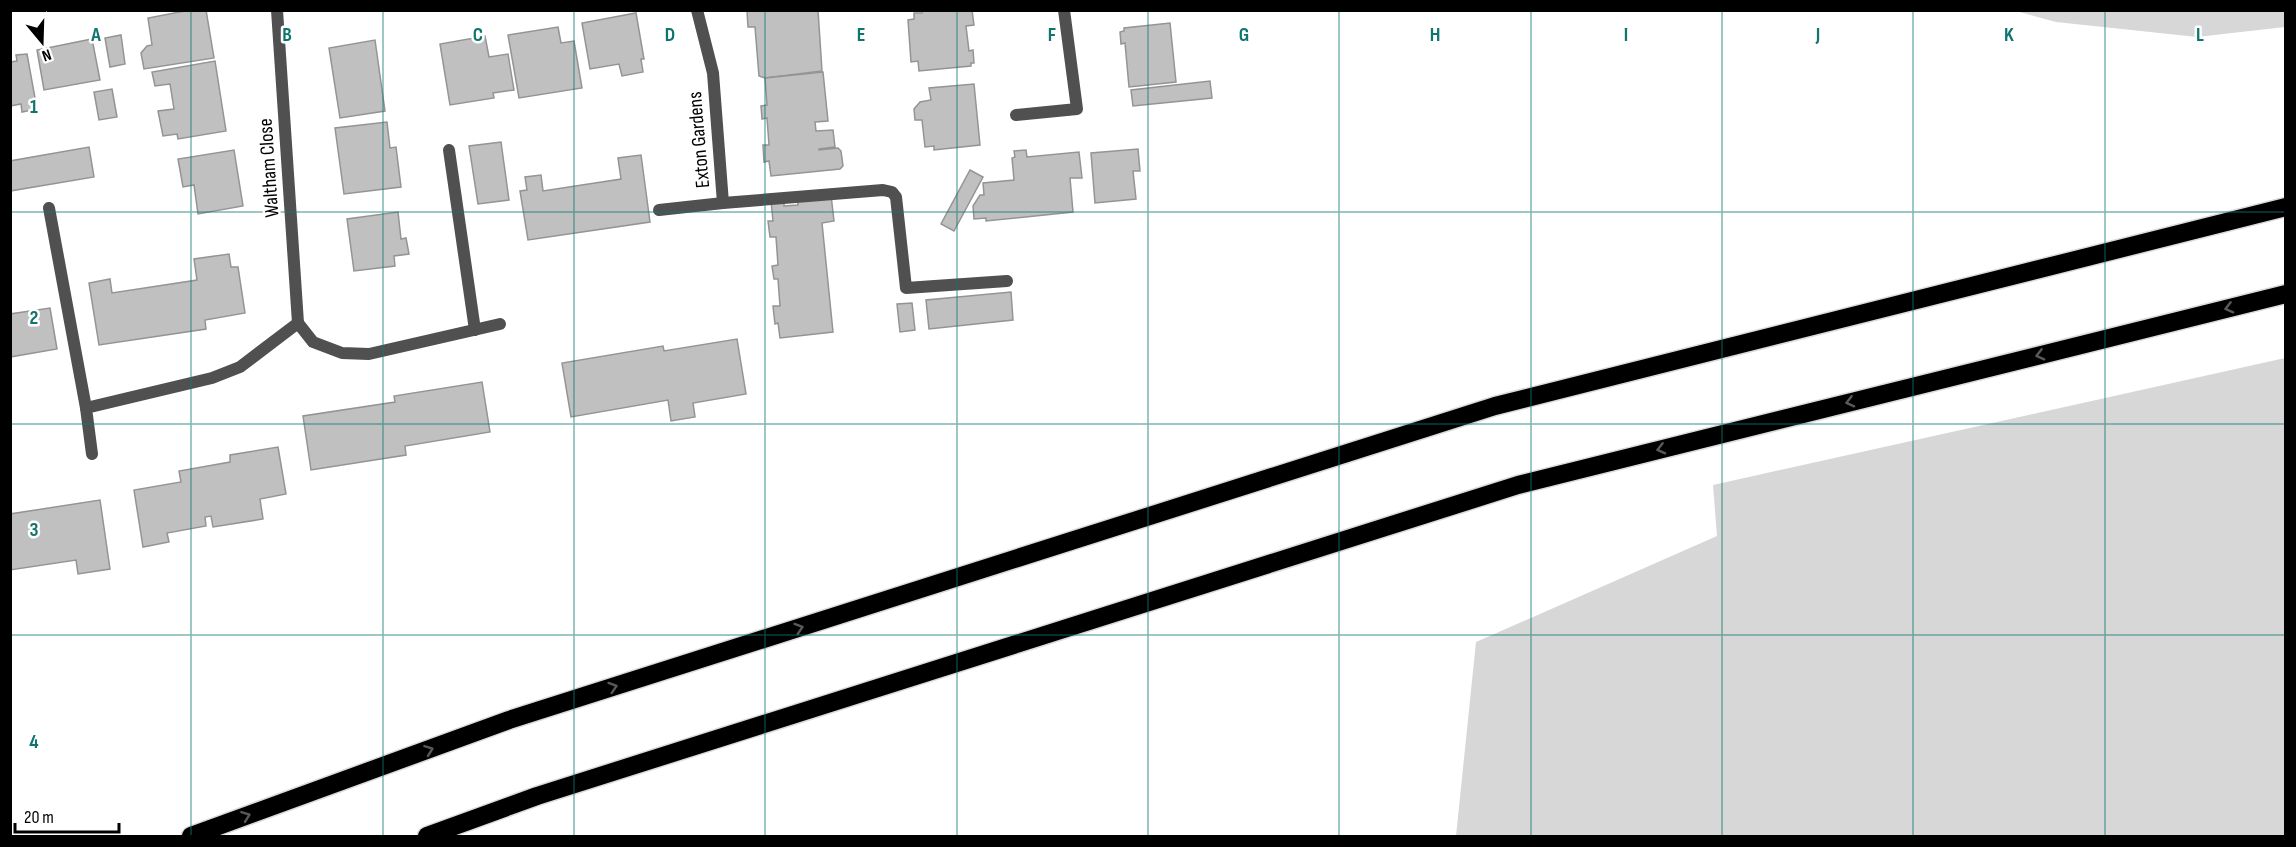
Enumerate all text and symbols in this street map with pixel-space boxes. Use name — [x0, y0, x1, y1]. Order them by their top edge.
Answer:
north arrow — [12, 12, 72, 72]
text: A — [90, 23, 101, 47]
text: B — [282, 23, 292, 47]
text: C — [473, 23, 483, 47]
text: D — [665, 23, 675, 47]
text: E — [857, 23, 865, 47]
text: F — [1048, 23, 1056, 47]
text: G — [1239, 23, 1249, 47]
text: H — [1430, 23, 1440, 47]
text: I — [1624, 23, 1628, 47]
text: J — [1815, 23, 1820, 47]
text: K — [2004, 23, 2014, 47]
text: L — [2196, 23, 2204, 47]
text: N — [39, 44, 54, 65]
street label: Exton Gardens — [683, 91, 715, 189]
text: 1 — [30, 95, 38, 119]
street label: Waltham Close — [254, 118, 284, 218]
one-way arrow — [2224, 301, 2234, 314]
text: 2 — [30, 306, 38, 330]
one-way arrow — [2035, 348, 2045, 361]
one-way arrow — [1845, 395, 1855, 408]
one-way arrow — [1656, 442, 1666, 455]
text: 3 — [30, 518, 39, 542]
one-way arrow — [793, 623, 804, 635]
one-way arrow — [607, 682, 618, 694]
text: 4 — [29, 730, 39, 754]
one-way arrow — [423, 744, 434, 757]
scale bar — [15, 796, 118, 834]
text: 20 m — [24, 807, 54, 828]
one-way arrow — [240, 811, 250, 824]

